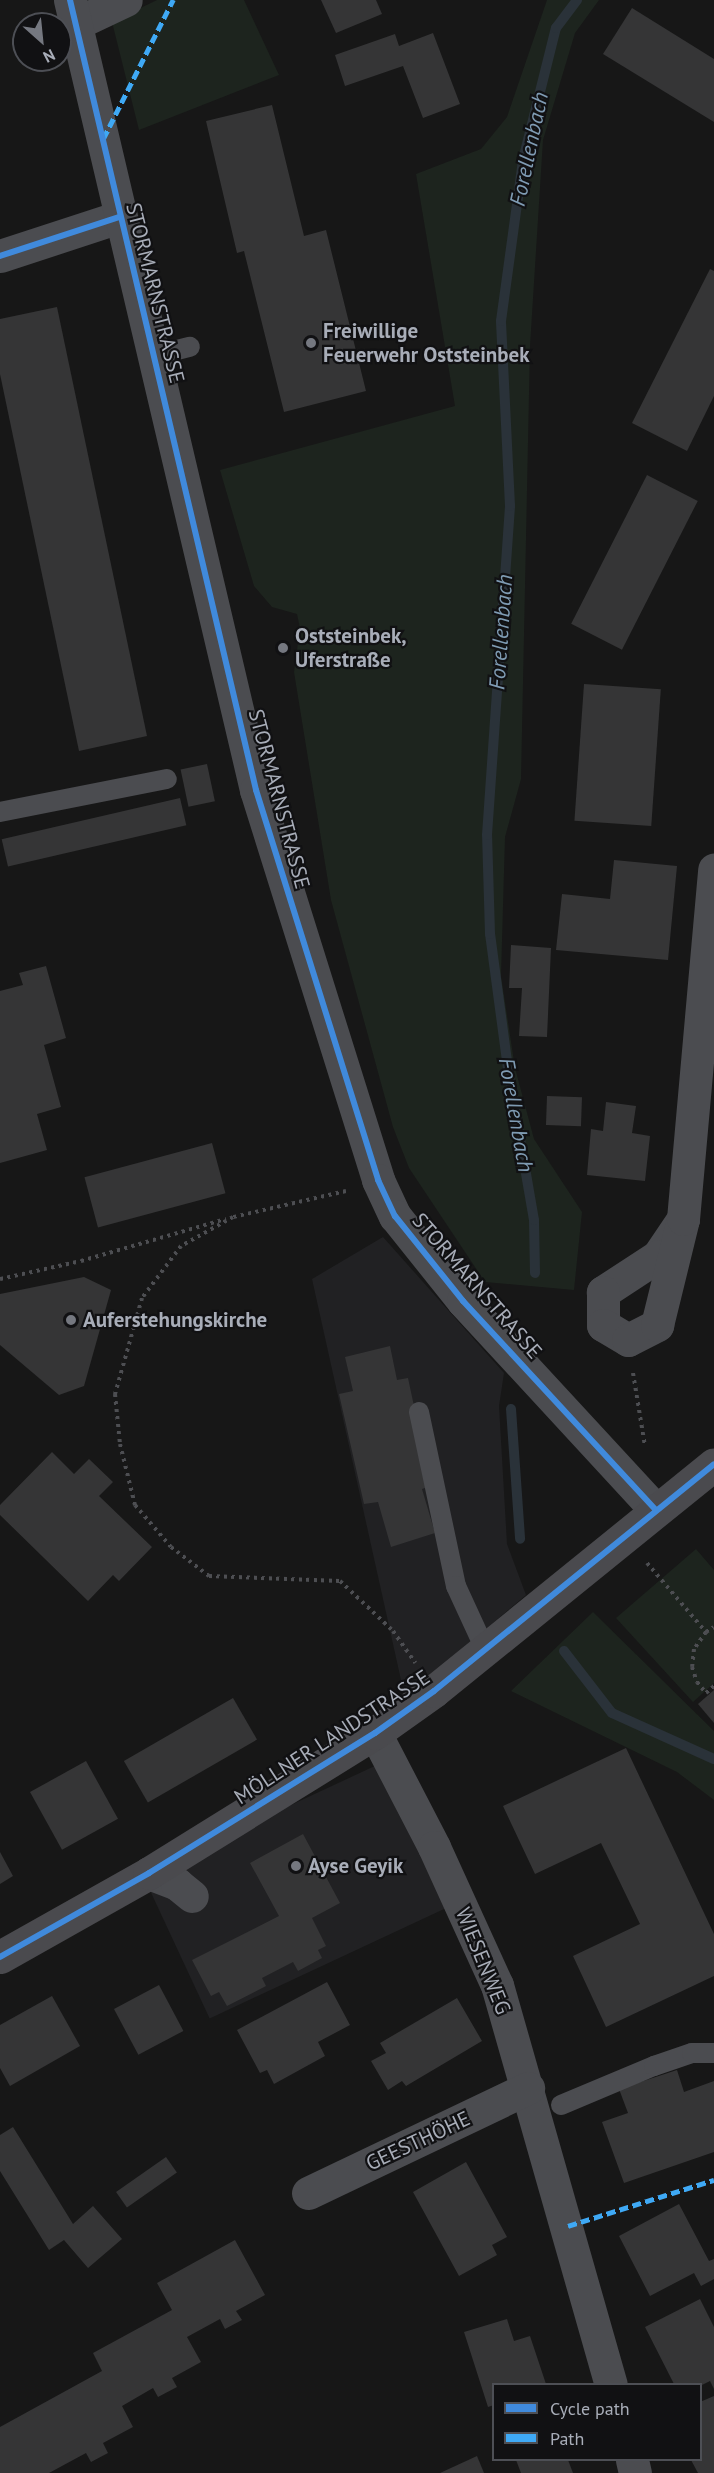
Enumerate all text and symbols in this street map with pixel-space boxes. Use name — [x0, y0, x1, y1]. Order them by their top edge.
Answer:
north arrow — [12, 12, 72, 72]
text: N — [40, 45, 58, 68]
water label: Forellenbach — [504, 90, 554, 208]
street label: STORMARNSTRASSE — [120, 200, 190, 386]
place label: Freiwillige Feuerwehr Oststeinbek — [323, 318, 530, 368]
marker: Freiwillige Feuerwehr Oststeinbek — [304, 336, 318, 350]
water label: Forellenbach — [484, 573, 518, 691]
place label: Oststeinbek, Uferstraße — [295, 623, 407, 673]
marker: Oststeinbek, Uferstraße — [276, 641, 290, 655]
street label: STORMARNSTRASSE — [243, 706, 315, 892]
water label: Forellenbach — [493, 1056, 539, 1174]
street label: STORMARNSTRASSE — [407, 1208, 547, 1364]
place label: Auferstehungskirche — [83, 1307, 267, 1333]
marker: Auferstehungskirche — [64, 1313, 78, 1327]
street label: MÖLLNER LANDSTRASSE — [230, 1664, 434, 1810]
place label: Ayse Geyik — [308, 1853, 404, 1879]
marker: Ayse Geyik — [289, 1859, 303, 1873]
street label: WIESENWEG — [450, 1904, 516, 2018]
street label: GEESTHÖHE — [362, 2106, 474, 2176]
legend — [492, 2383, 702, 2461]
text: Cycle path — [550, 2397, 630, 2420]
text: Path — [550, 2427, 584, 2450]

